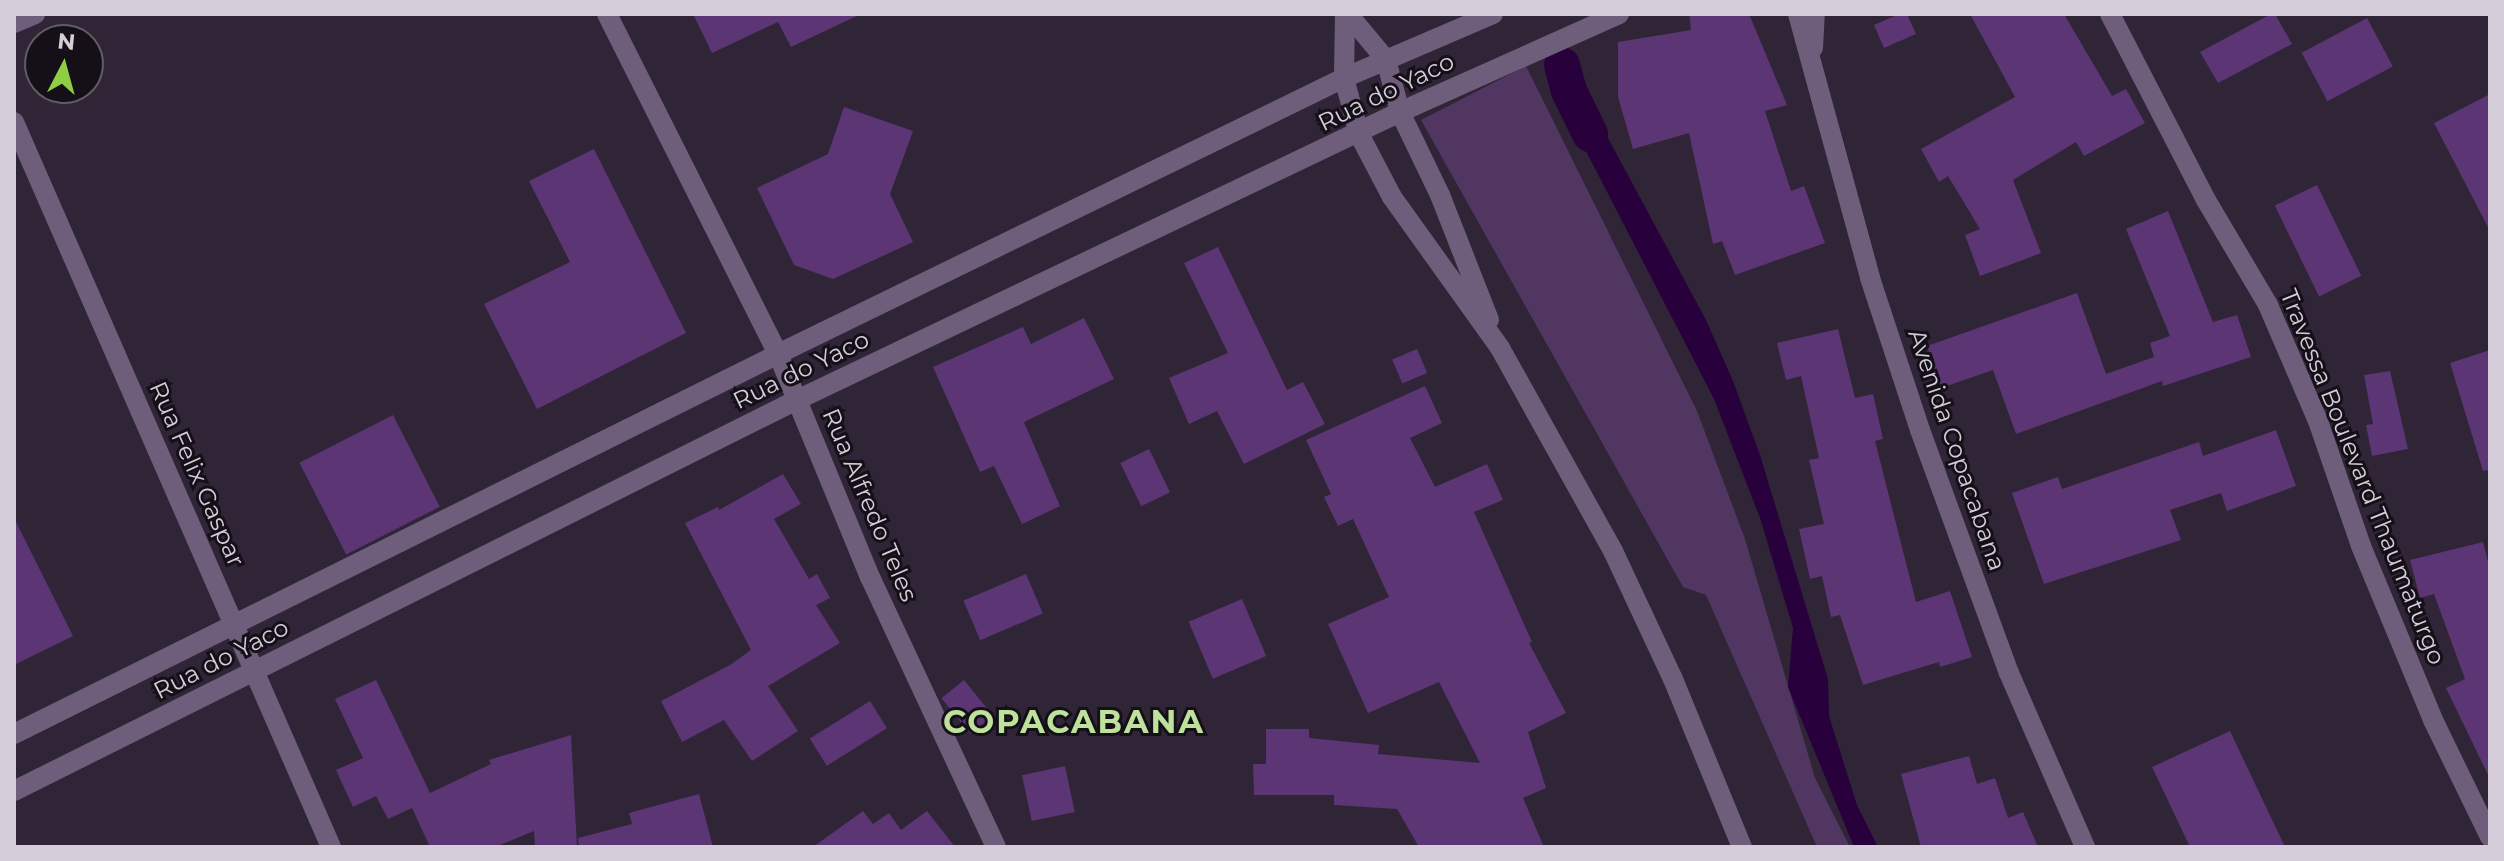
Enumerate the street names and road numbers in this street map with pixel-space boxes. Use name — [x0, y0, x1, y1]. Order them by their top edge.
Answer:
street label: Rua do Yaco — [1313, 47, 1459, 137]
street label: Travessa Boulevard Thaumaturgo — [2274, 285, 2452, 669]
street label: Rua do Yaco — [728, 325, 874, 415]
street label: Avenida Copacabana — [1902, 326, 2012, 574]
street label: Rua Felix Gaspar — [143, 377, 251, 571]
street label: Rua Alfredo Teles — [816, 404, 924, 606]
street label: Rua do Yaco — [149, 613, 293, 705]

